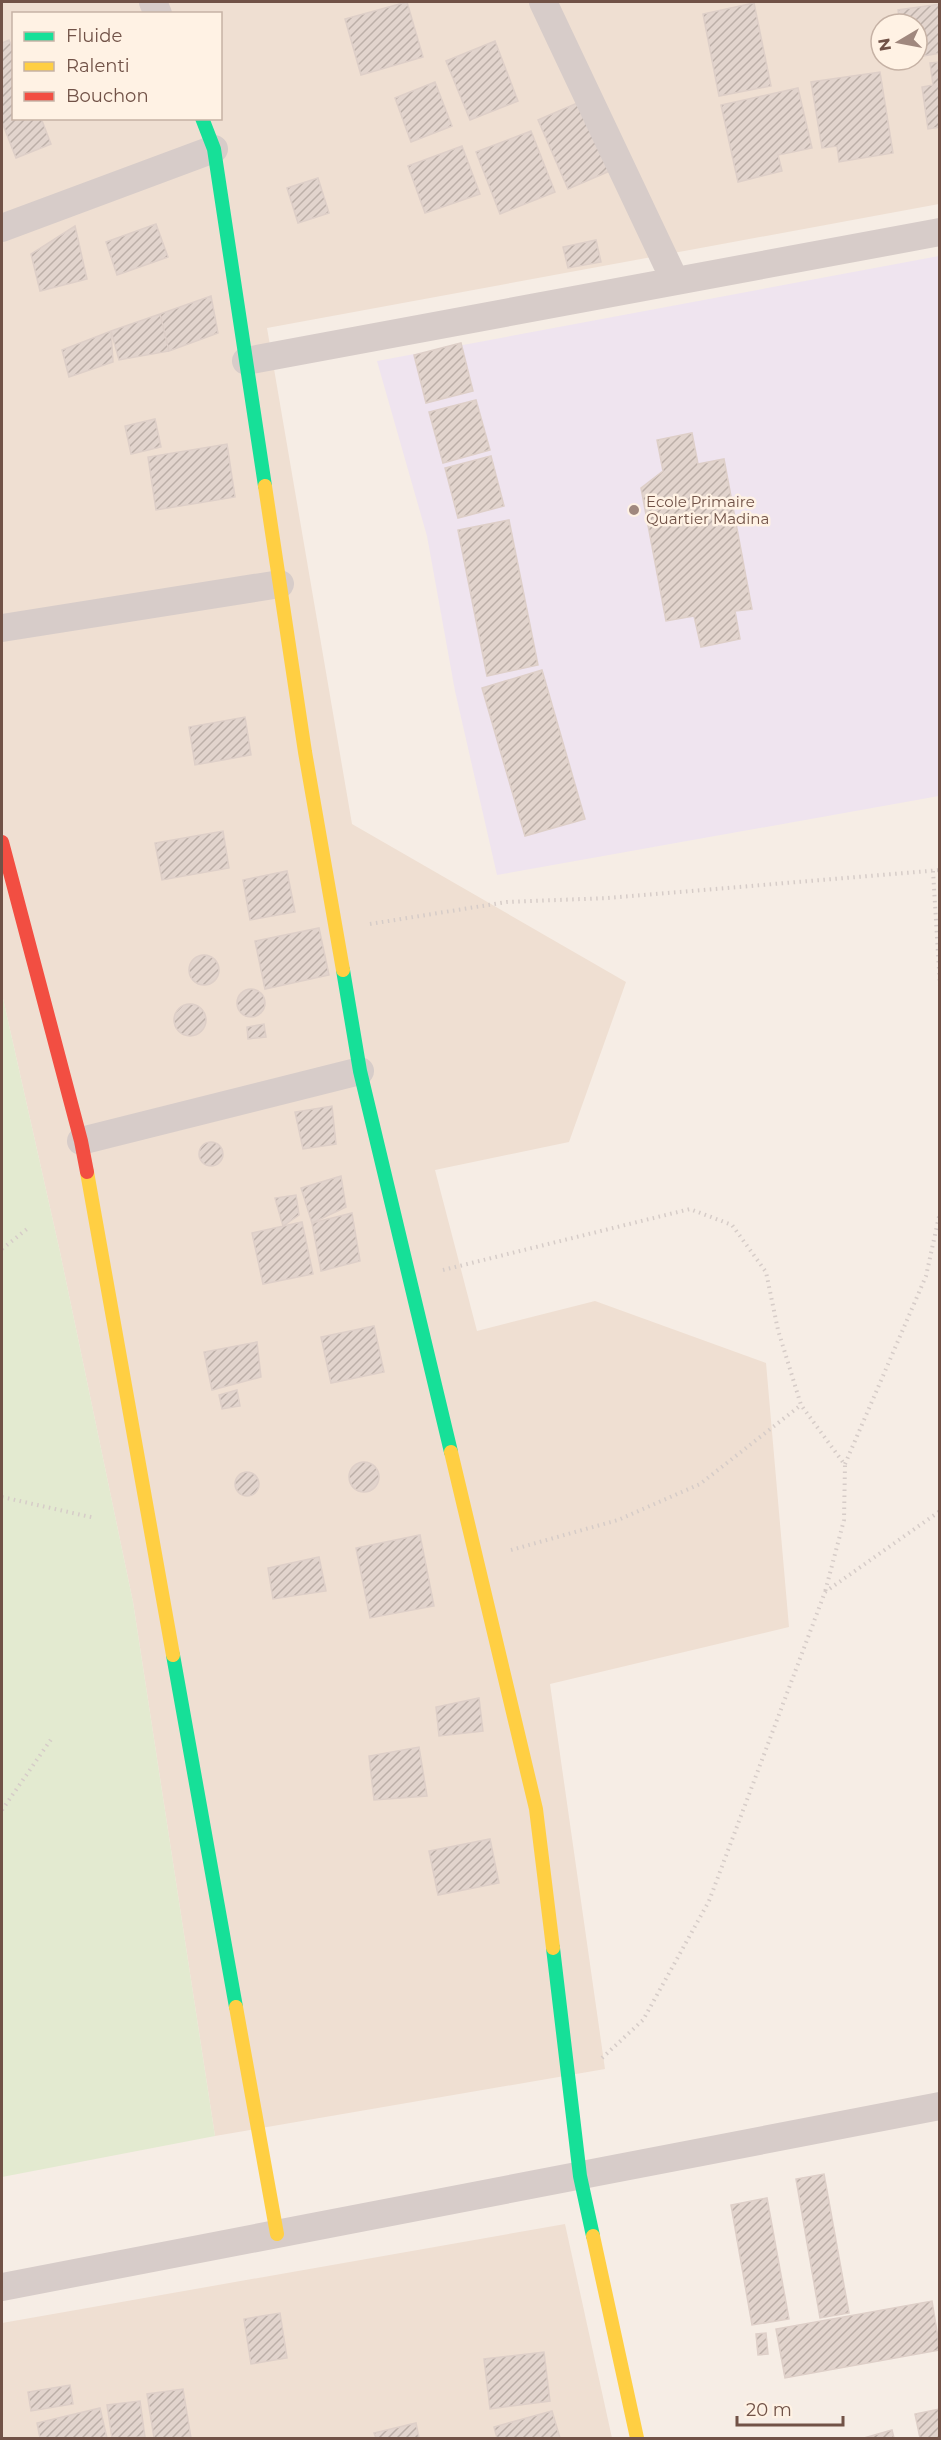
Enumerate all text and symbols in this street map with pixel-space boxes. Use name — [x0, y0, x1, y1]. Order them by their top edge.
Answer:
legend — [12, 12, 222, 120]
north arrow — [869, 12, 929, 72]
text: Fluide — [66, 25, 122, 47]
text: N — [874, 36, 895, 53]
text: Ralenti — [66, 55, 130, 77]
text: Bouchon — [66, 85, 149, 107]
place label: Ecole Primaire Quartier Madina — [646, 492, 769, 528]
marker: Ecole Primaire Quartier Madina — [627, 503, 641, 517]
scale bar — [737, 2389, 844, 2427]
text: 20 m — [746, 2399, 792, 2421]

